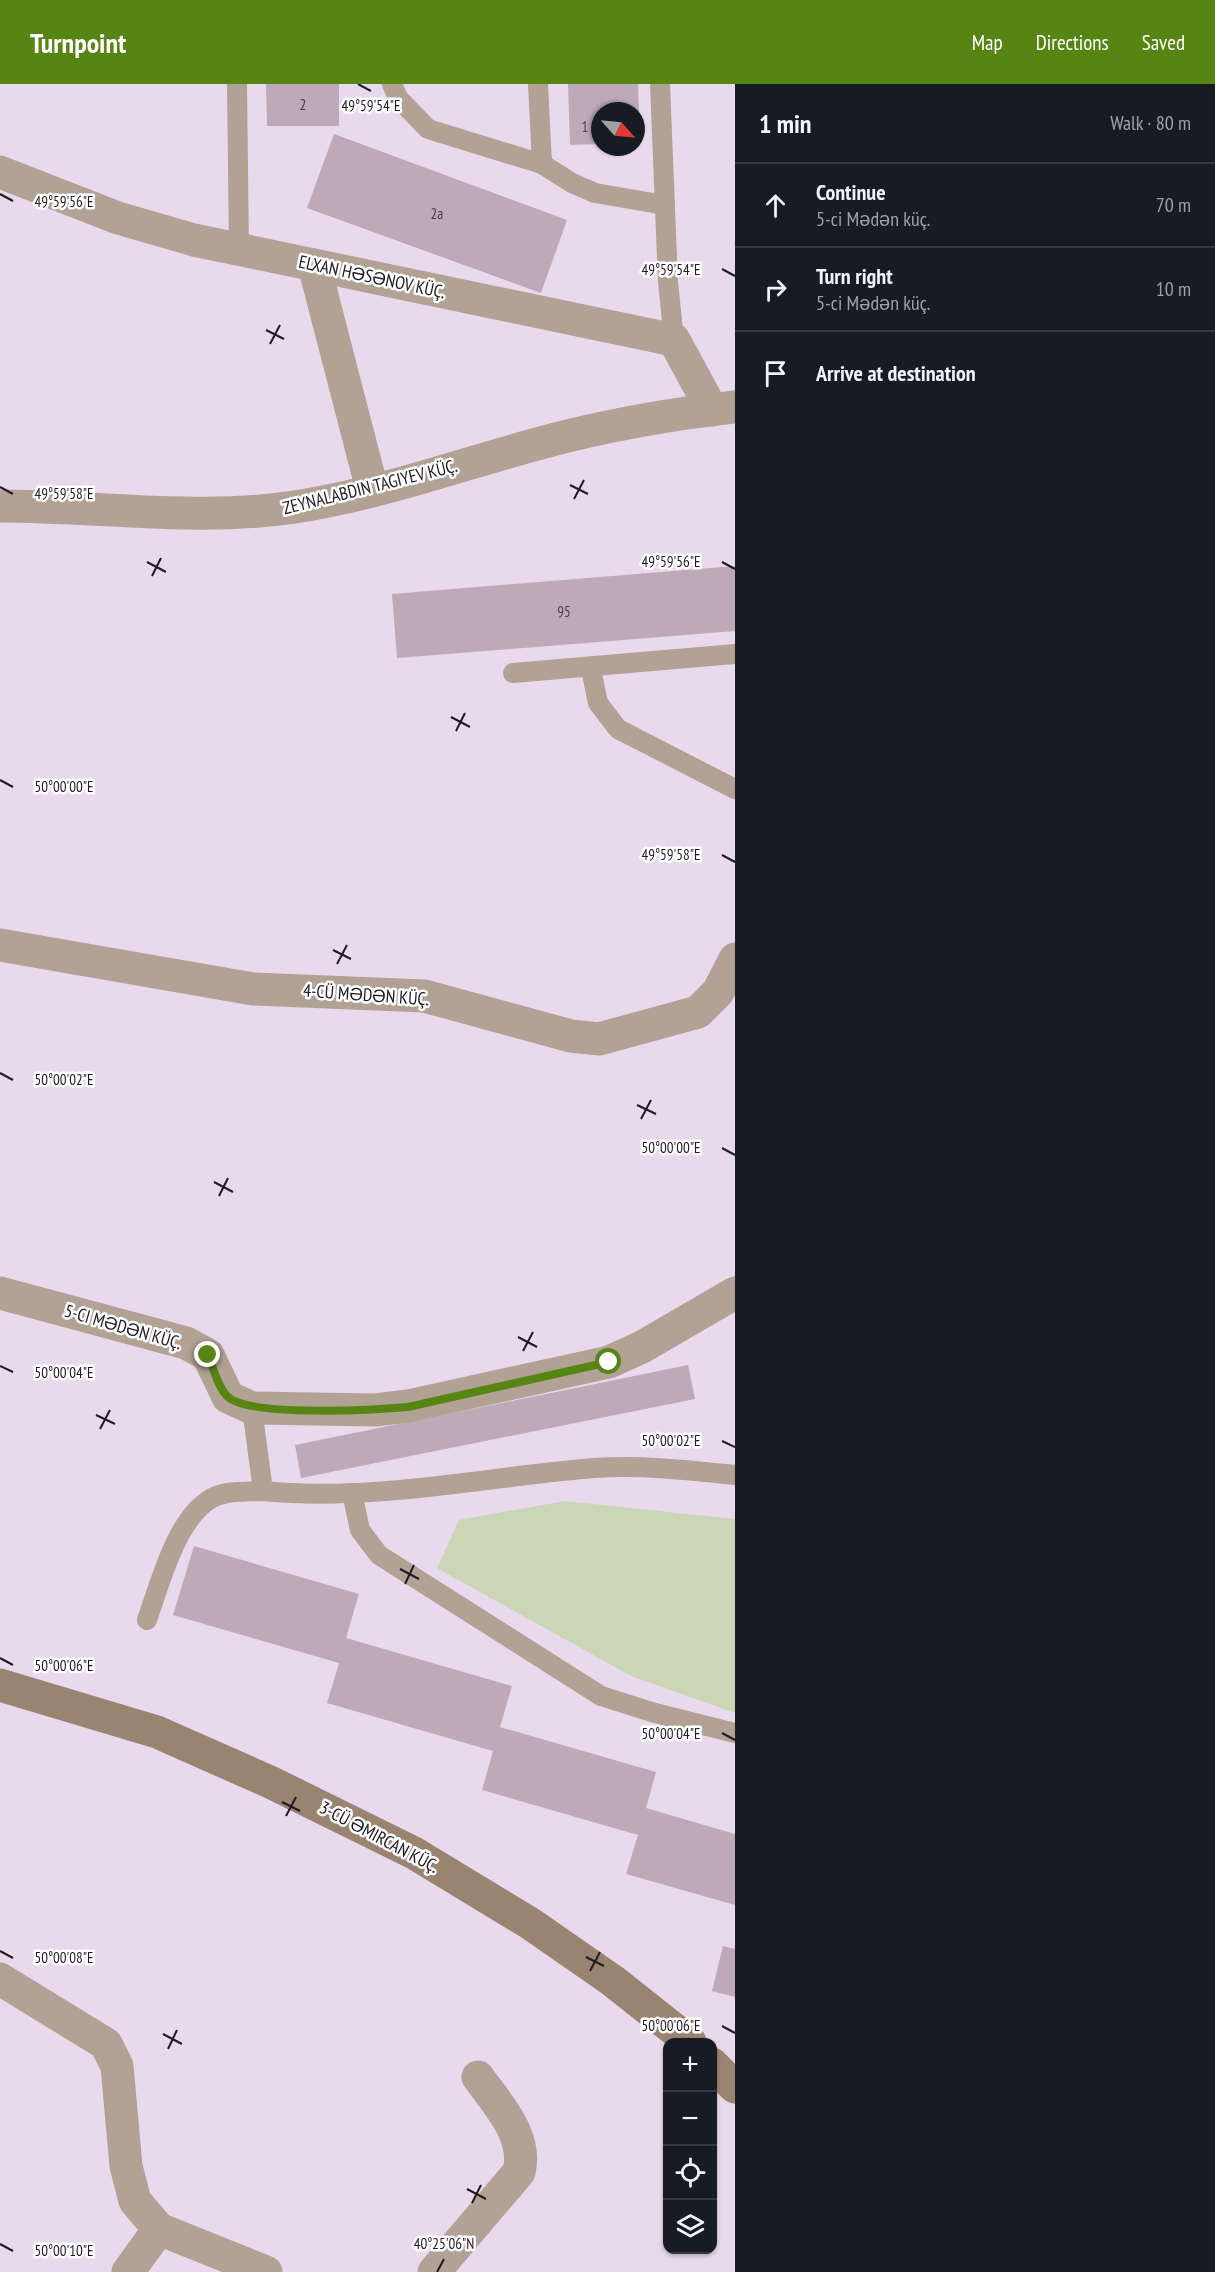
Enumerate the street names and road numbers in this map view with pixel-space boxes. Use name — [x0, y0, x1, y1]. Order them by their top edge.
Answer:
street label: ELXAN HƏSƏNOV KÜÇ. — [297, 250, 447, 303]
street label: ZEYNALABDIN TAGIYEV KÜÇ. — [280, 454, 459, 519]
street label: 4-CÜ MƏDƏN KÜÇ. — [302, 979, 430, 1010]
street label: 5-CI MƏDƏN KÜÇ. — [62, 1299, 184, 1354]
street label: 3-CÜ ƏMIRCAN KÜÇ. — [316, 1796, 443, 1878]

